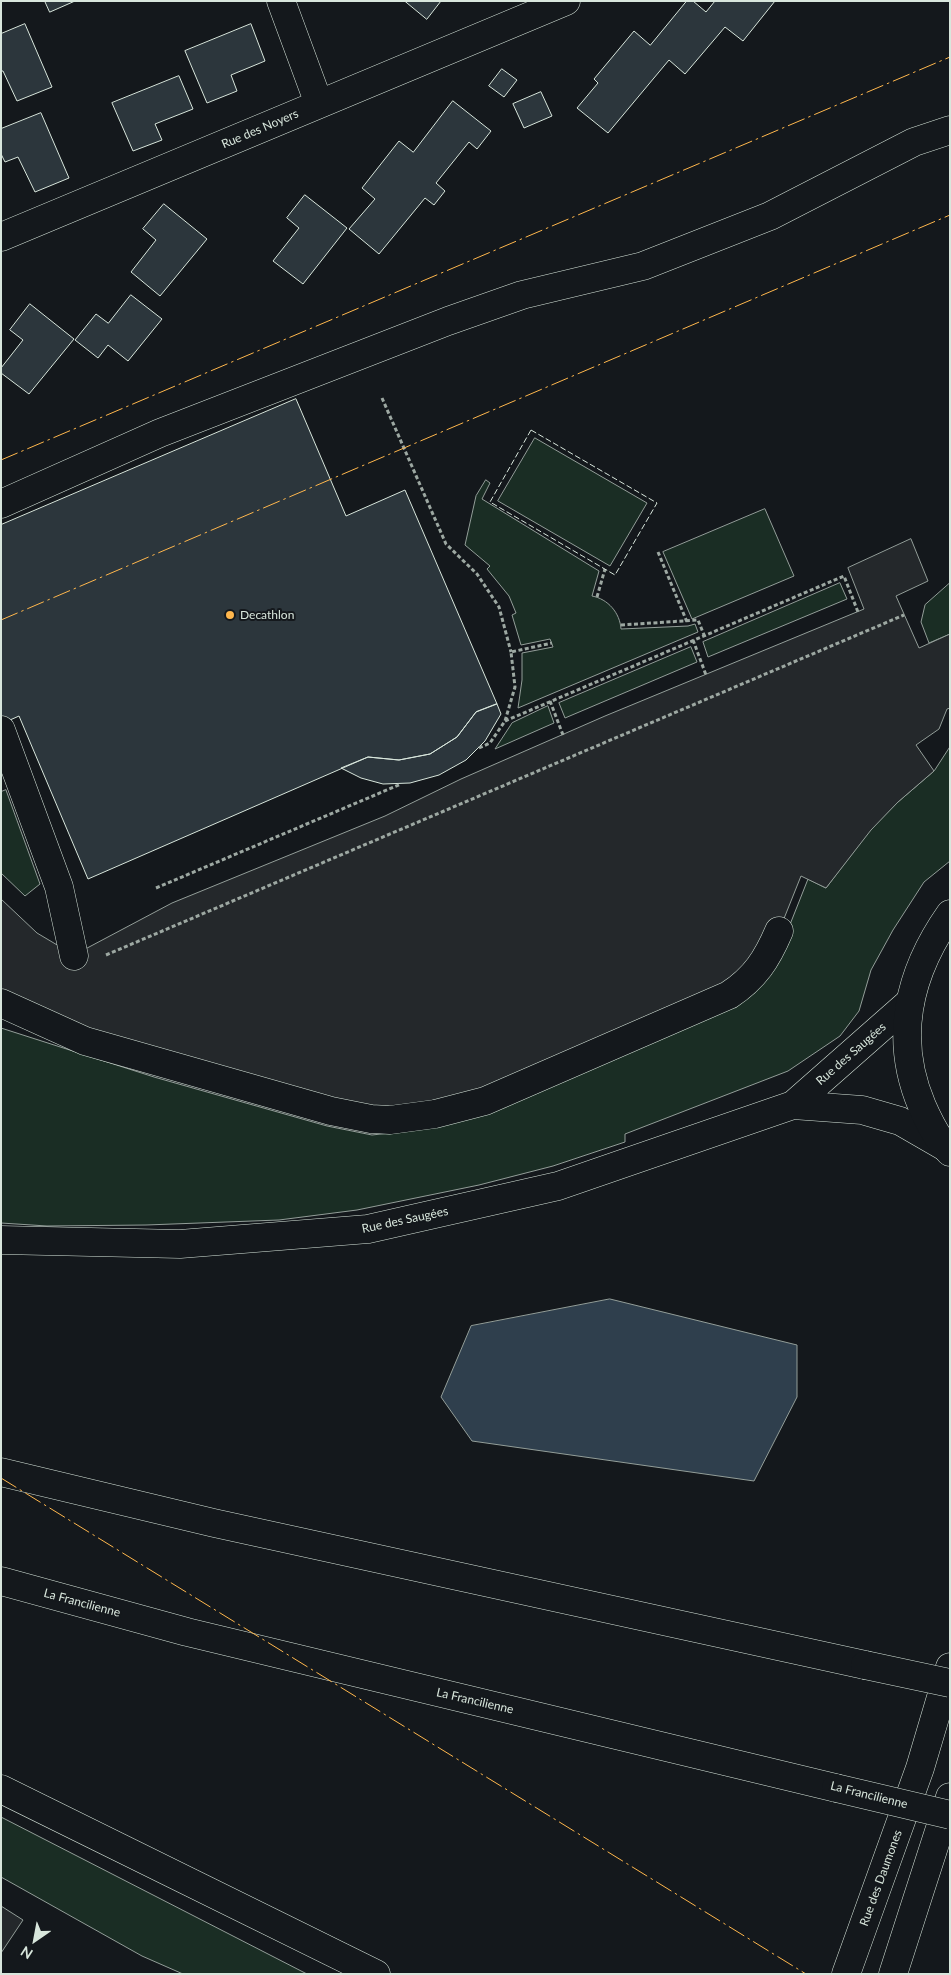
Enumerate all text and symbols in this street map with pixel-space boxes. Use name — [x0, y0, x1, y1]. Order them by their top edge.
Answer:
street label: Rue des Noyers — [219, 106, 301, 152]
place label: Decathlon — [240, 608, 294, 622]
marker: Decathlon — [224, 609, 236, 621]
street label: Rue des Saugées — [813, 1020, 889, 1088]
street label: Rue des Saugées — [361, 1204, 449, 1236]
street label: La Francilienne — [42, 1586, 122, 1620]
street label: La Francilienne — [435, 1685, 515, 1717]
street label: La Francilienne — [829, 1778, 909, 1812]
street label: Rue des Daumones — [857, 1828, 905, 1928]
north arrow — [10, 1915, 60, 1965]
text: N — [17, 1943, 36, 1963]

